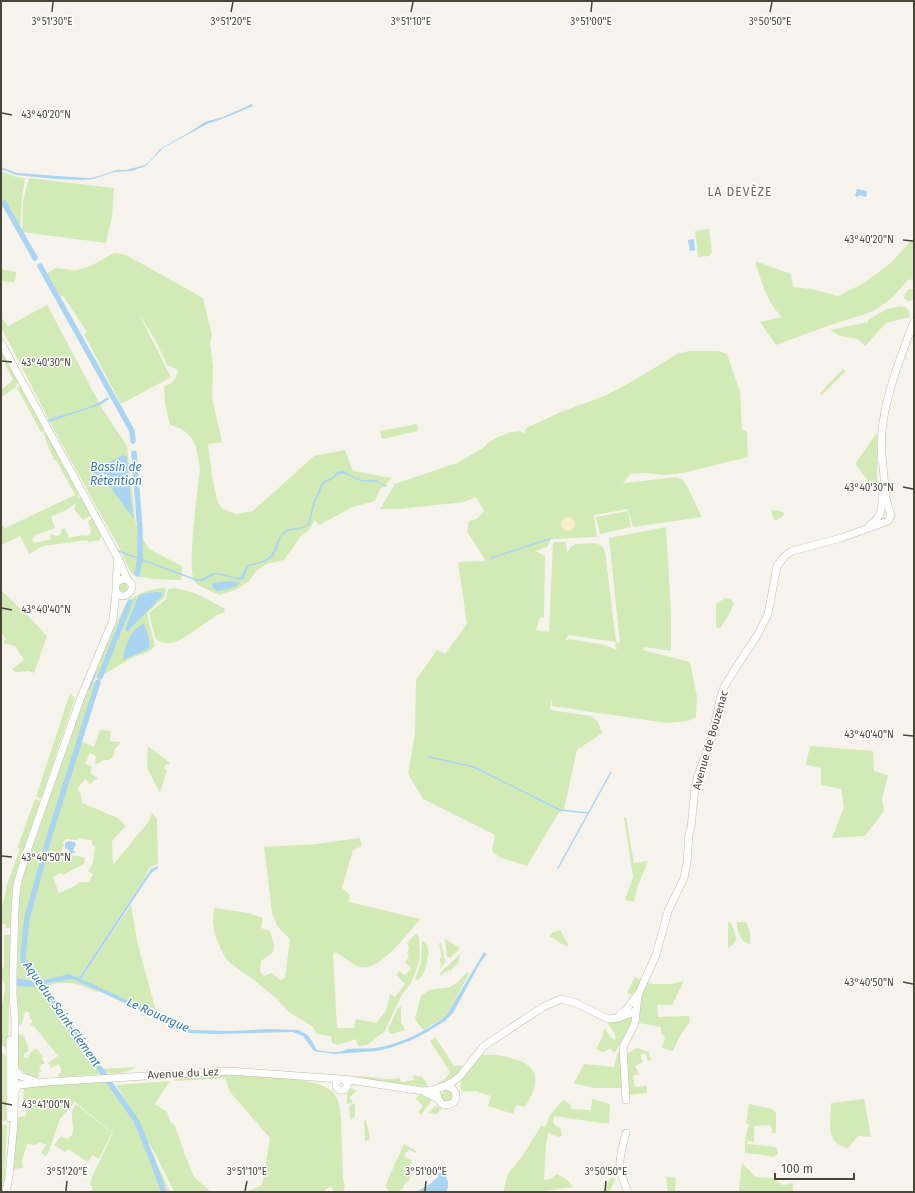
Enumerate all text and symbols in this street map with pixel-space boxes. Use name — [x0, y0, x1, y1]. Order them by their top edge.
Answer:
text: 3°51'30"E — [31, 16, 73, 28]
text: 3°51'20"E — [210, 16, 252, 28]
text: 3°51'10"E — [391, 16, 431, 28]
text: 3°51'00"E — [570, 16, 612, 28]
text: 3°50'50"E — [749, 16, 791, 28]
text: 43°40'20"N — [21, 109, 71, 121]
district label: LA DEVÈZE — [708, 184, 772, 199]
text: 43°40'20"N — [844, 234, 894, 246]
text: 43°40'30"N — [21, 357, 71, 369]
water label: Bassin de Rétention — [90, 460, 142, 488]
text: 43°40'30"N — [844, 482, 894, 494]
text: 43°40'40"N — [21, 604, 71, 616]
street label: Avenue de Bouzenac — [690, 689, 731, 791]
text: 43°40'40"N — [844, 729, 894, 741]
text: 43°40'50"N — [21, 852, 71, 864]
water label: Aqueduc Saint-Clément — [20, 958, 104, 1070]
text: 43°40'50"N — [844, 977, 894, 989]
water label: Le Rouargue — [125, 995, 191, 1035]
street label: Avenue du Lez — [147, 1065, 219, 1082]
text: 43°41'00"N — [22, 1099, 70, 1111]
scale bar — [775, 1155, 854, 1181]
text: 100 m — [781, 1162, 813, 1176]
text: 3°51'20"E — [46, 1166, 88, 1178]
text: 3°51'10"E — [227, 1166, 267, 1178]
text: 3°51'00"E — [405, 1166, 447, 1178]
text: 3°50'50"E — [585, 1166, 627, 1178]

